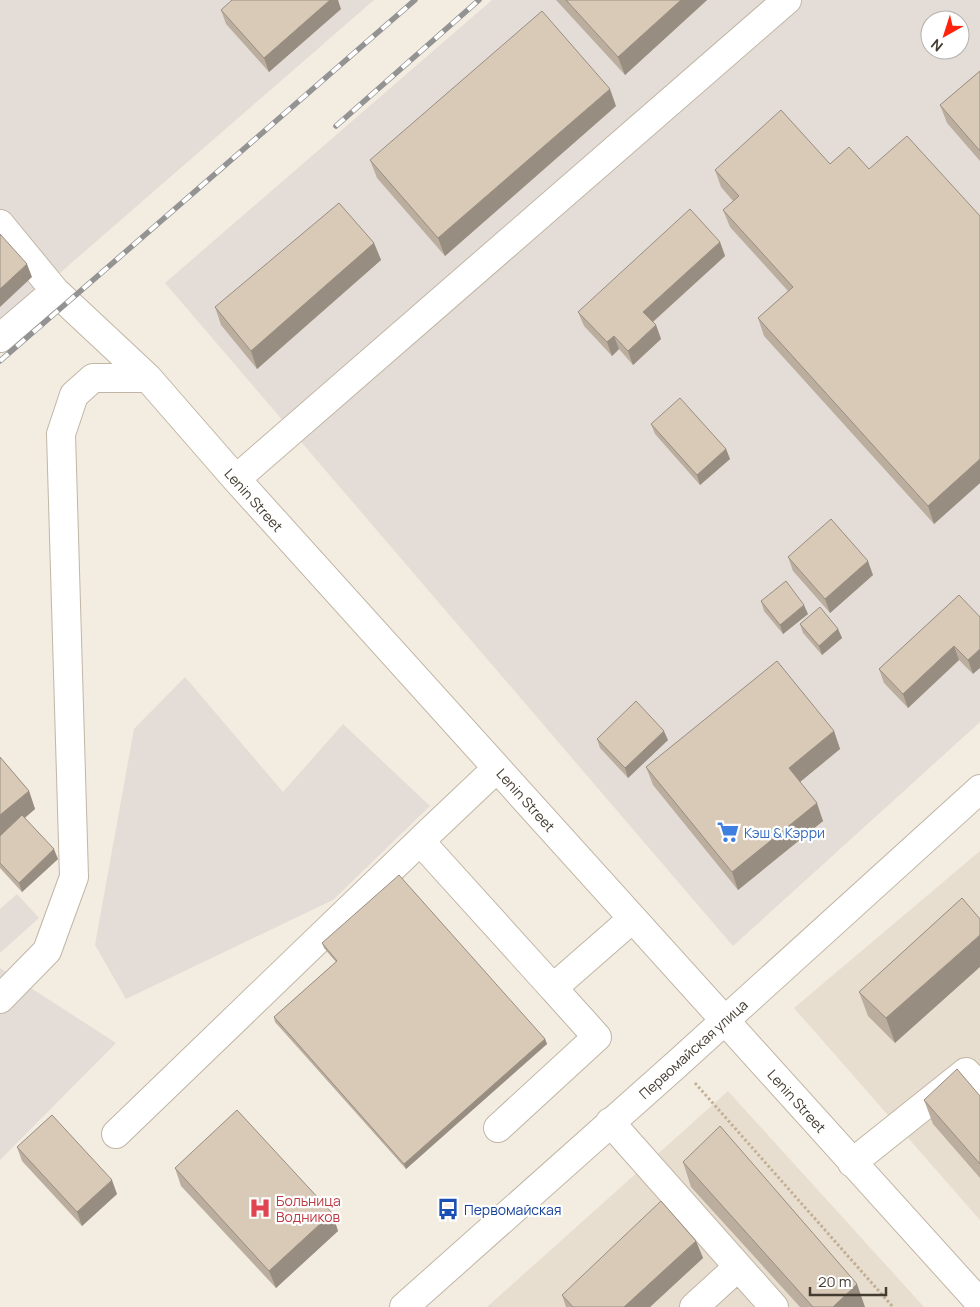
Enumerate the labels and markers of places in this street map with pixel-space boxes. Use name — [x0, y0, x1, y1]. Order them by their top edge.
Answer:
supermarket icon: Кэш & Кэрри — [715, 819, 741, 845]
place label: Кэш & Кэрри — [744, 823, 825, 842]
place label: Больница Водников — [276, 1191, 341, 1226]
hospital icon: Больница Водников — [247, 1195, 273, 1221]
bus stop icon: Первомайская — [435, 1196, 461, 1222]
place label: Первомайская — [464, 1200, 562, 1219]

